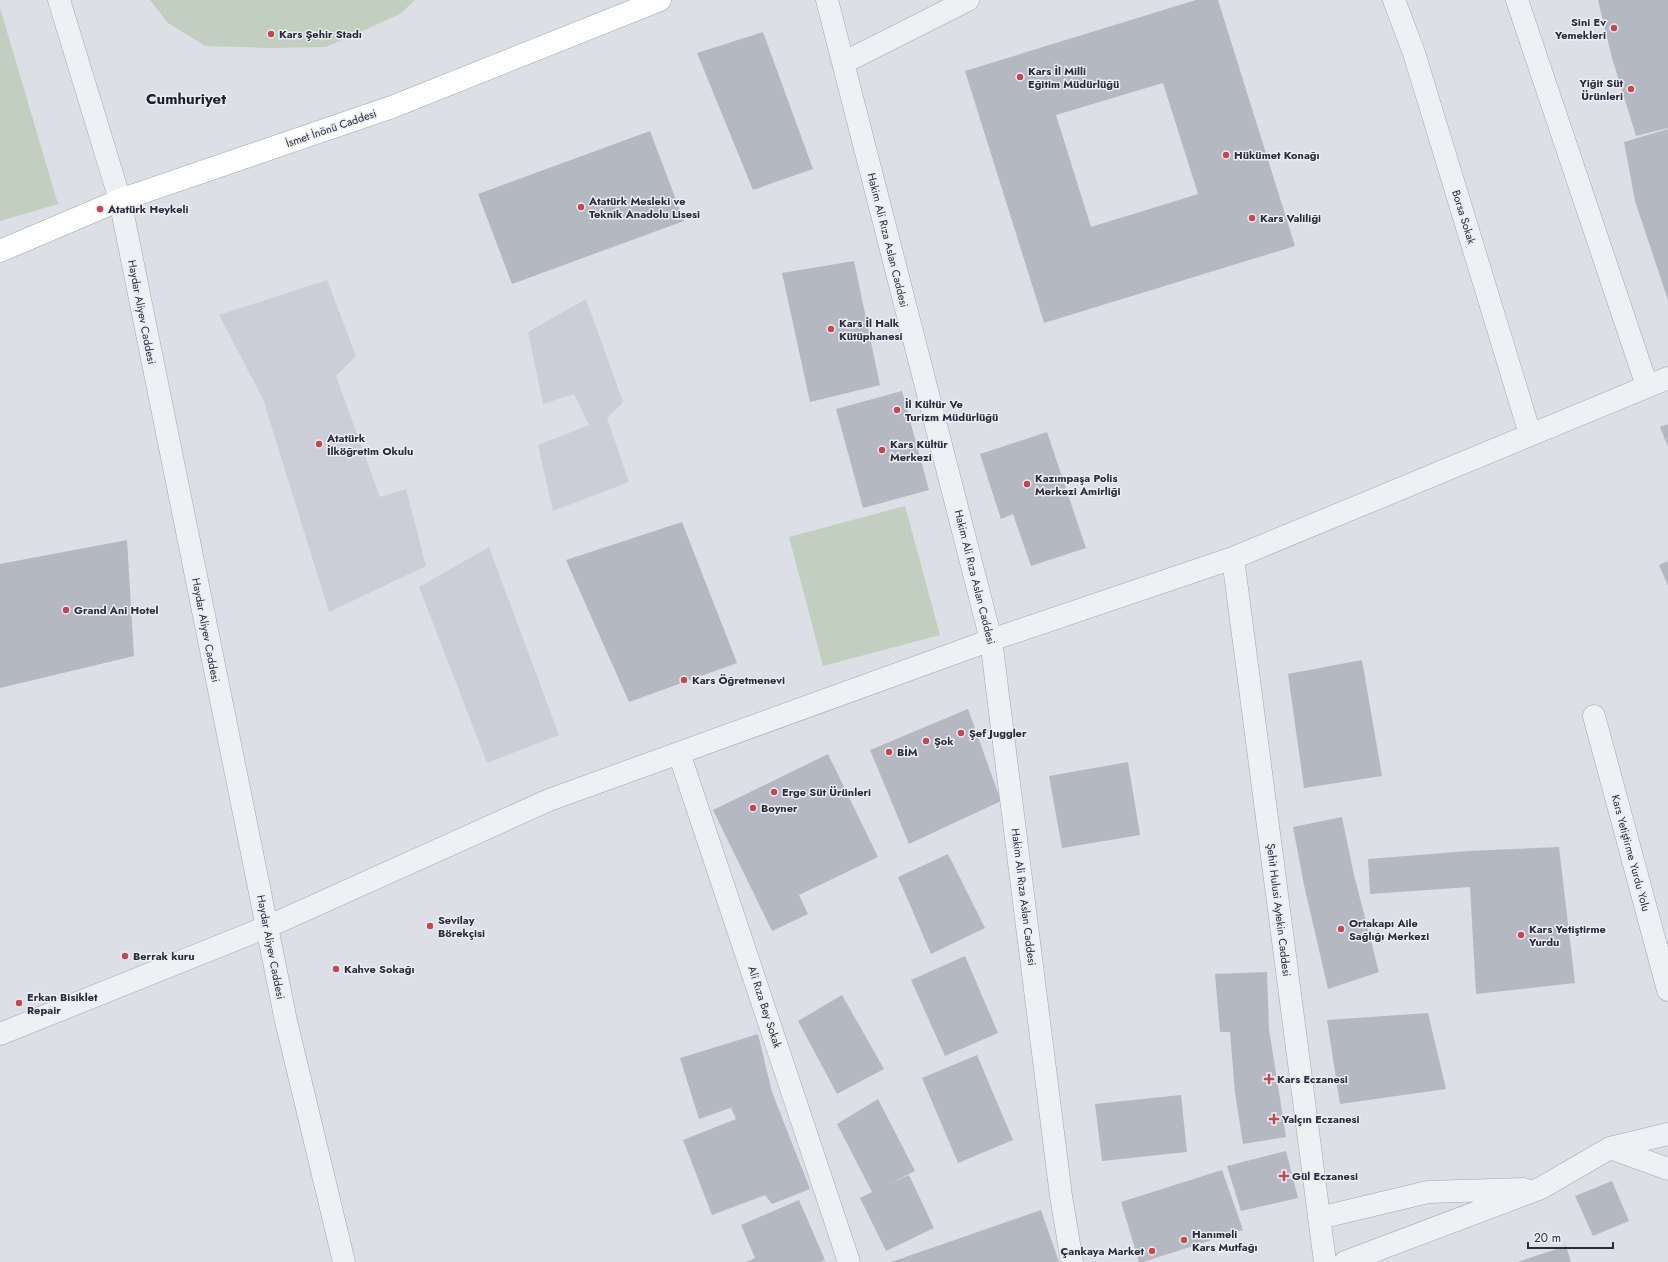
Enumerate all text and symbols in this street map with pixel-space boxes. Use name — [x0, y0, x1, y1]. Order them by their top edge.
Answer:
place label: Sini Ev Yemekleri — [1554, 14, 1606, 43]
marker: Sini Ev Yemekleri — [1609, 23, 1619, 33]
place label: Kars Şehir Stadı — [279, 26, 362, 42]
marker: Kars Şehir Stadı — [266, 29, 276, 39]
place label: Kars İl Milli Eğitim Müdürlüğü — [1028, 63, 1119, 92]
marker: Kars İl Milli Eğitim Müdürlüğü — [1015, 72, 1025, 82]
place label: Yiğit Süt Ürünleri — [1578, 75, 1623, 104]
marker: Yiğit Süt Ürünleri — [1626, 84, 1636, 94]
district label: Cumhuriyet — [146, 88, 226, 110]
street label: İsmet İnönü Caddesi — [283, 105, 379, 151]
place label: Hükümet Konağı — [1234, 147, 1320, 163]
marker: Hükümet Konağı — [1221, 150, 1231, 160]
street label: Hakim Ali Rıza Aslan Caddesi — [864, 171, 913, 309]
street label: Borsa Sokak — [1448, 188, 1480, 246]
place label: Atatürk Mesleki ve Teknik Anadolu Lisesi — [588, 193, 700, 222]
place label: Atatürk Heykeli — [107, 201, 189, 217]
marker: Atatürk Mesleki ve Teknik Anadolu Lisesi — [576, 202, 586, 212]
marker: Atatürk Heykeli — [95, 204, 105, 214]
place label: Kars Valiliği — [1260, 210, 1321, 226]
marker: Kars Valiliği — [1247, 213, 1257, 223]
street label: Haydar Aliyev Caddesi — [124, 259, 160, 366]
place label: Kars İl Halk Kütüphanesi — [839, 315, 903, 344]
marker: Kars İl Halk Kütüphanesi — [826, 324, 836, 334]
place label: İl Kültür Ve Turizm Müdürlüğü — [905, 396, 998, 425]
marker: İl Kültür Ve Turizm Müdürlüğü — [892, 405, 902, 415]
place label: Atatürk İlköğretim Okulu — [326, 430, 413, 459]
place label: Kars Kültür Merkezi — [890, 436, 948, 465]
marker: Atatürk İlköğretim Okulu — [314, 439, 324, 449]
marker: Kars Kültür Merkezi — [877, 445, 887, 455]
place label: Kazımpaşa Polis Merkezi Amirliği — [1035, 470, 1120, 499]
marker: Kazımpaşa Polis Merkezi Amirliği — [1022, 479, 1032, 489]
street label: Hakim Ali Rıza Aslan Caddesi — [951, 508, 1000, 646]
street label: Haydar Aliyev Caddesi — [188, 577, 224, 684]
place label: Grand Ani Hotel — [74, 602, 158, 618]
marker: Grand Ani Hotel — [61, 605, 71, 615]
place label: Kars Öğretmenevi — [692, 672, 785, 688]
marker: Kars Öğretmenevi — [679, 675, 689, 685]
place label: Şef Juggler — [969, 725, 1027, 741]
marker: Şef Juggler — [956, 728, 966, 738]
place label: Şok — [934, 733, 954, 749]
marker: Şok — [921, 736, 931, 746]
place label: BİM — [897, 744, 918, 760]
marker: BİM — [884, 747, 894, 757]
place label: Erge Süt Ürünleri — [782, 784, 871, 800]
marker: Erge Süt Ürünleri — [769, 787, 779, 797]
street label: Kars Yetiştirme Yurdu Yolu — [1608, 793, 1654, 913]
place label: Boyner — [761, 800, 798, 816]
marker: Boyner — [748, 803, 758, 813]
street label: Hakim Ali Rıza Aslan Caddesi — [1008, 827, 1040, 967]
street label: Şehit Hulusi Aytekin Caddesi — [1263, 843, 1295, 977]
street label: Haydar Aliyev Caddesi — [253, 894, 289, 1001]
place label: Sevilay Börekçisi — [438, 912, 485, 941]
place label: Ortakapı Aile Sağlığı Merkezi — [1349, 915, 1429, 944]
marker: Sevilay Börekçisi — [425, 921, 435, 931]
place label: Kars Yetiştirme Yurdu — [1528, 921, 1606, 950]
marker: Ortakapı Aile Sağlığı Merkezi — [1336, 924, 1346, 934]
marker: Kars Yetiştirme Yurdu — [1516, 930, 1526, 940]
place label: Berrak kuru — [133, 948, 195, 964]
marker: Berrak kuru — [120, 951, 130, 961]
place label: Kahve Sokağı — [344, 961, 414, 977]
marker: Kahve Sokağı — [331, 964, 341, 974]
street label: Ali Rıza Bey Sokak — [744, 964, 786, 1050]
place label: Erkan Bisiklet Repair — [27, 989, 98, 1018]
marker: Erkan Bisiklet Repair — [14, 998, 24, 1008]
place label: Kars Eczanesi — [1277, 1071, 1348, 1087]
marker: Kars Eczanesi — [1264, 1074, 1274, 1084]
place label: Yalçın Eczanesi — [1281, 1111, 1360, 1127]
marker: Yalçın Eczanesi — [1269, 1114, 1279, 1124]
place label: Gül Eczanesi — [1292, 1168, 1358, 1184]
marker: Gül Eczanesi — [1279, 1171, 1289, 1181]
scale bar — [1528, 1224, 1613, 1250]
place label: Hanımeli Kars Mutfağı — [1192, 1226, 1258, 1255]
text: 20 m — [1534, 1229, 1561, 1247]
marker: Hanımeli Kars Mutfağı — [1179, 1235, 1189, 1245]
place label: Çankaya Market — [1061, 1243, 1144, 1259]
marker: Çankaya Market — [1147, 1246, 1157, 1256]

